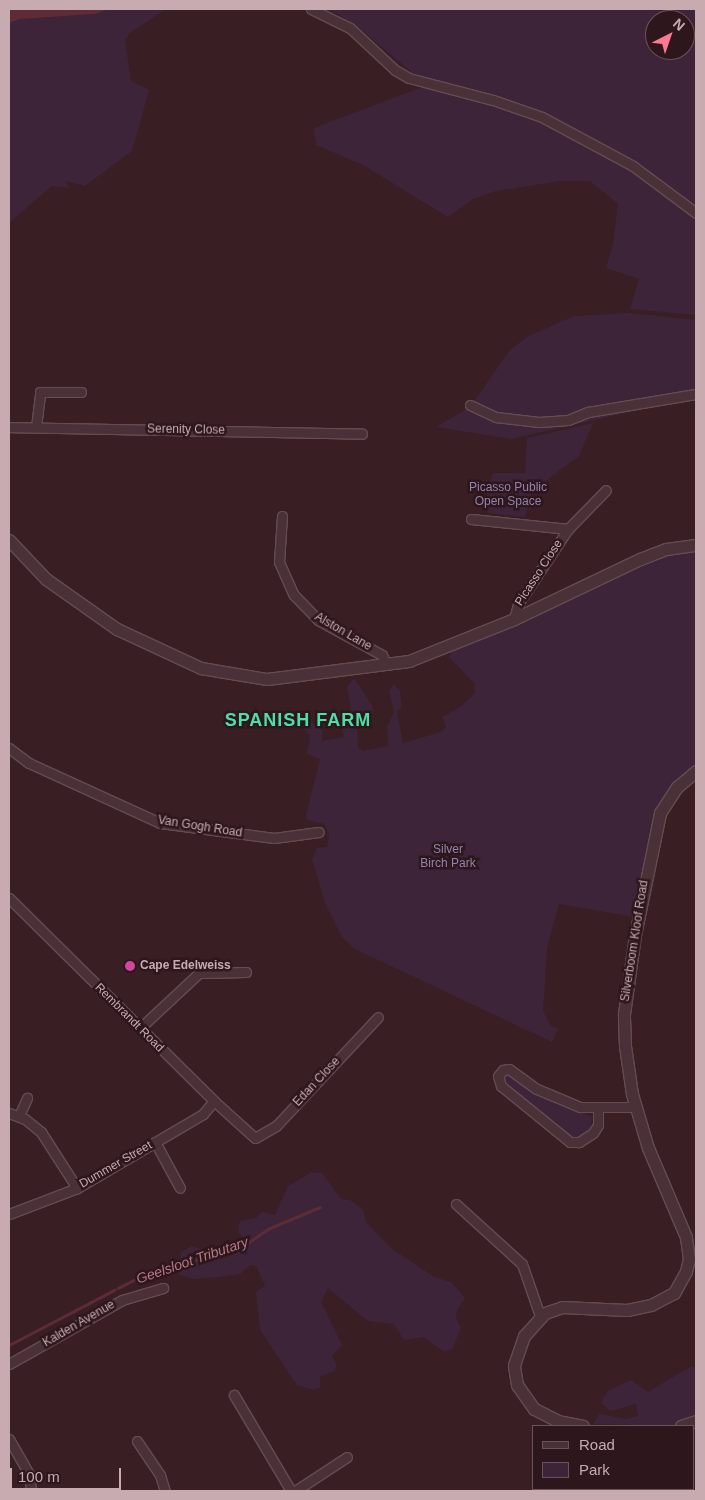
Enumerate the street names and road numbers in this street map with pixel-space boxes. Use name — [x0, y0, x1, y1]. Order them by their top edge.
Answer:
street label: Serenity Close — [147, 422, 225, 438]
street label: Picasso Close — [512, 537, 566, 609]
street label: Alston Lane — [312, 610, 374, 654]
street label: Van Gogh Road — [157, 813, 243, 841]
street label: Silverboom Kloof Road — [618, 879, 652, 1003]
street label: Rembrandt Road — [92, 981, 166, 1055]
street label: Edan Close — [291, 1054, 343, 1110]
street label: Dummer Street — [77, 1138, 155, 1192]
street label: Kalden Avenue — [40, 1297, 118, 1351]

